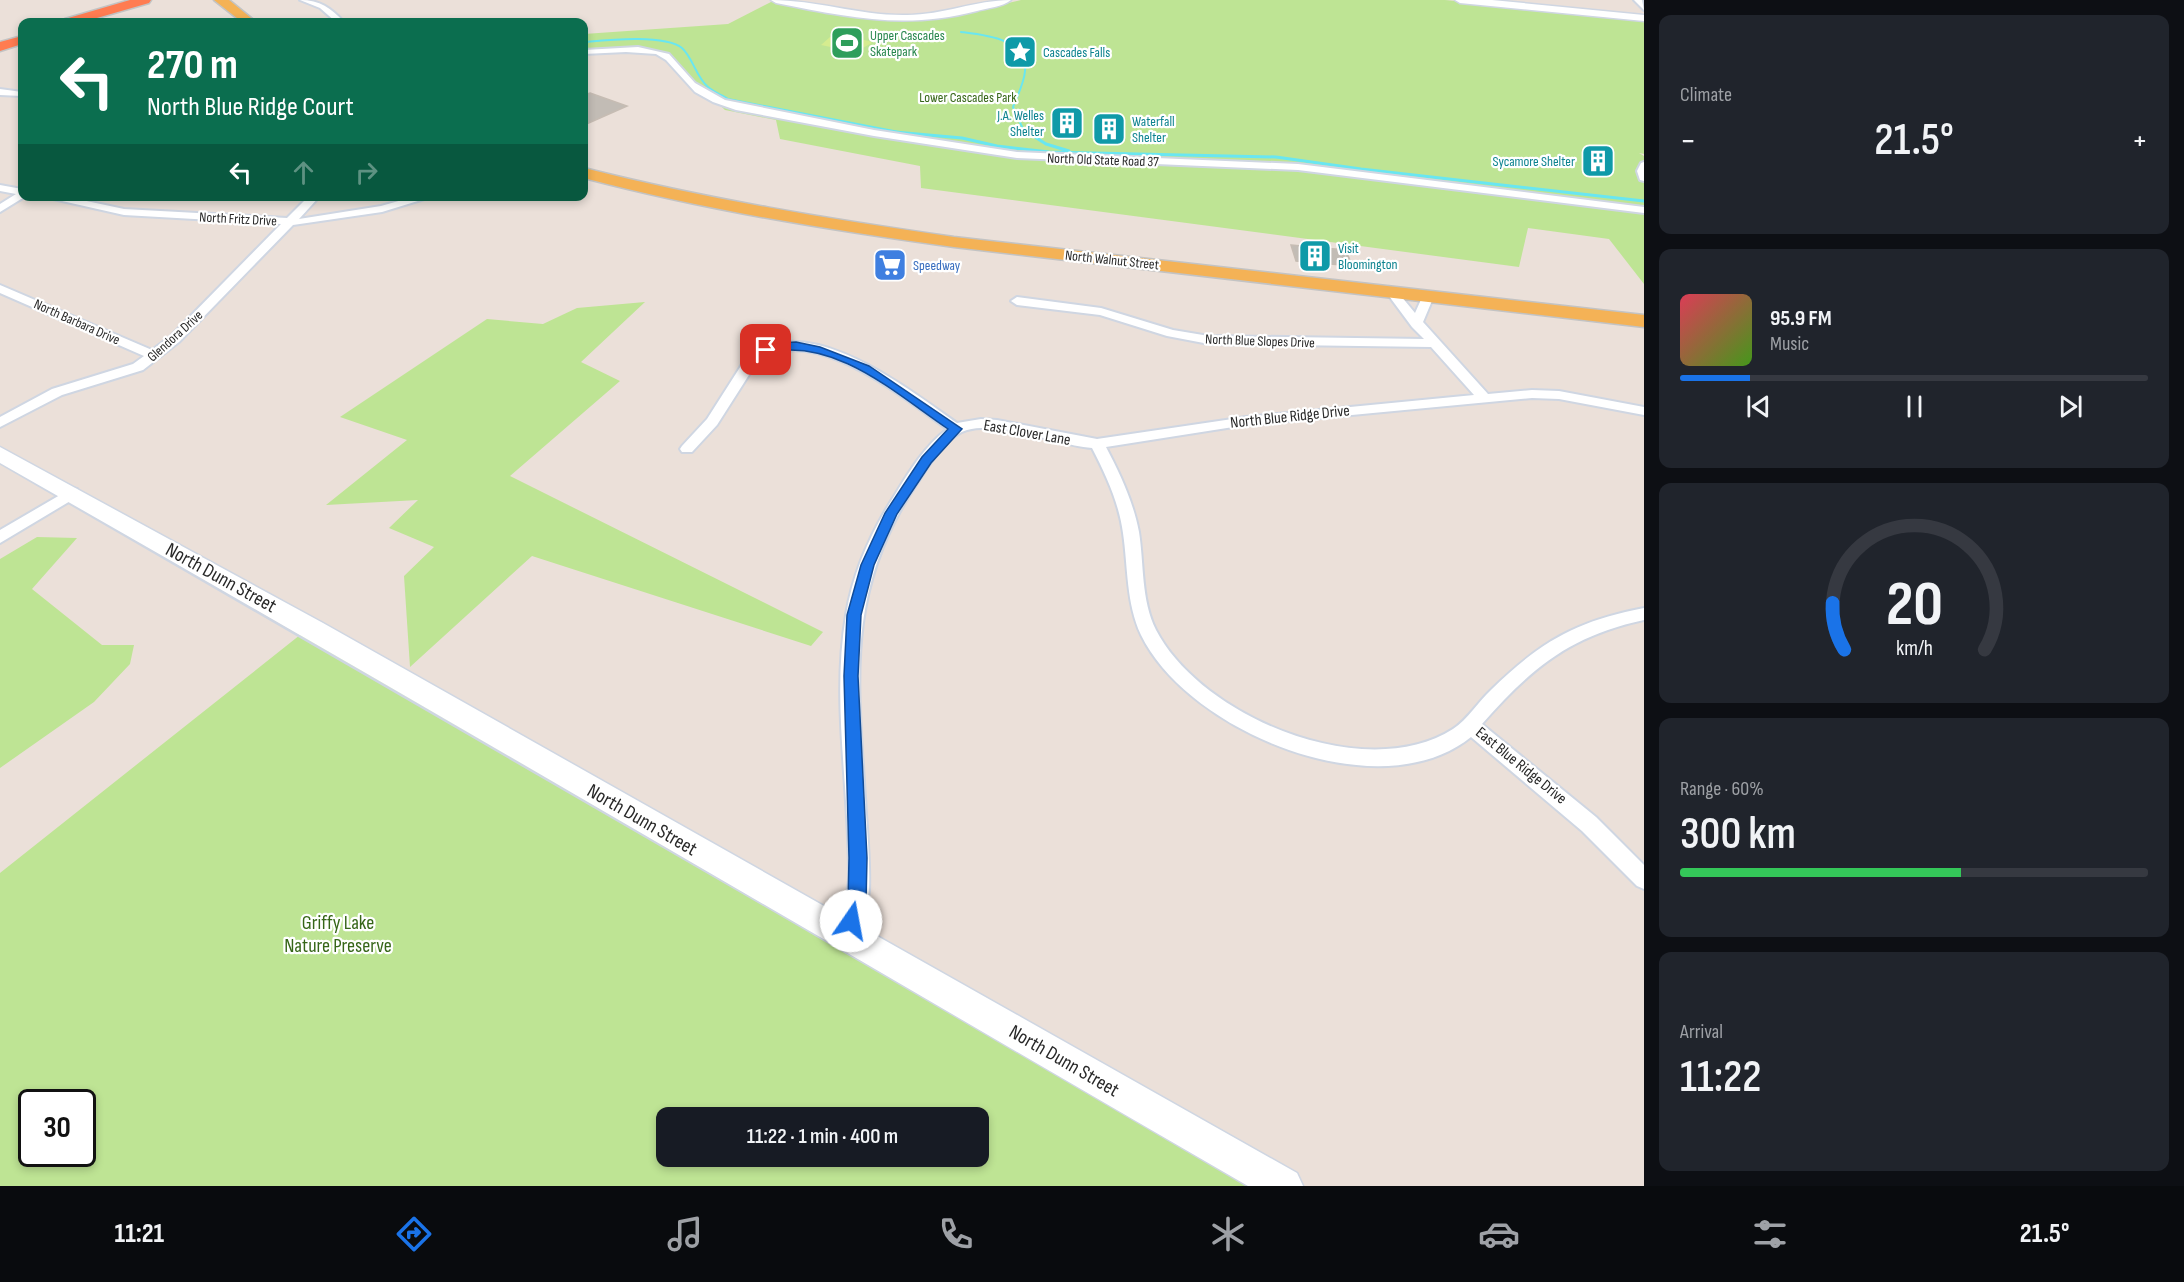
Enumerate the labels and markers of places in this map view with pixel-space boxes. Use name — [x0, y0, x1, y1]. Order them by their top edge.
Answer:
sports icon: Upper Cascades Skatepark — [829, 25, 865, 61]
place label: Upper Cascades Skatepark — [870, 27, 945, 60]
place icon: Cascades Falls — [1002, 34, 1038, 70]
place label: Cascades Falls — [1043, 44, 1110, 61]
building icon: J.A. Welles Shelter — [1049, 105, 1085, 141]
place label: J.A. Welles Shelter — [996, 107, 1044, 140]
building icon: Waterfall Shelter — [1091, 111, 1127, 147]
place label: Waterfall Shelter — [1132, 113, 1175, 146]
building icon: Sycamore Shelter — [1580, 143, 1616, 179]
place label: Sycamore Shelter — [1492, 153, 1575, 170]
building icon: Visit Bloomington — [1297, 238, 1333, 274]
place label: Visit Bloomington — [1338, 240, 1398, 273]
supermarket icon: Speedway — [872, 247, 908, 283]
place label: Speedway — [913, 257, 961, 274]
pin — [740, 324, 791, 375]

